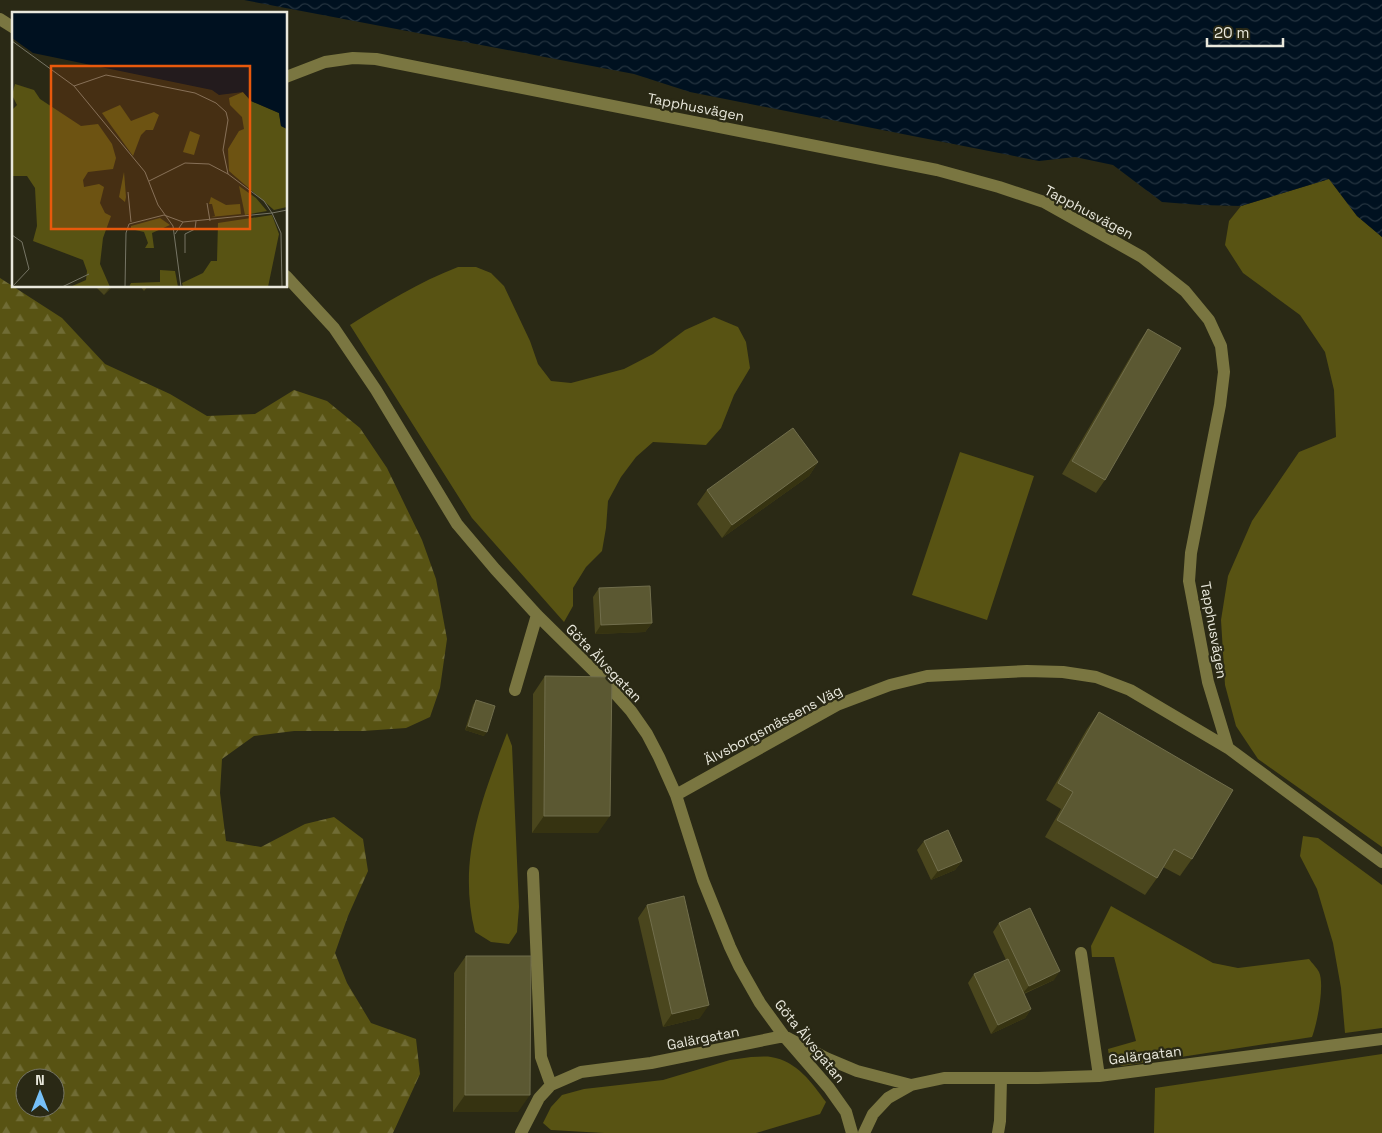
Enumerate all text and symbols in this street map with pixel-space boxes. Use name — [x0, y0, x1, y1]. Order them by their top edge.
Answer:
inset map — [12, 12, 288, 288]
scale bar — [1207, 15, 1283, 47]
text: 20 m — [1214, 23, 1249, 42]
street label: Tapphusvägen — [646, 89, 746, 125]
street label: Tapphusvägen — [1041, 181, 1137, 243]
street label: Tapphusvägen — [1197, 580, 1231, 680]
street label: Göta Älvsgatan — [562, 620, 646, 706]
street label: Älvsborgsmässens Väg — [701, 681, 845, 769]
street label: Göta Älvsgatan — [771, 996, 849, 1086]
street label: Galärgatan — [665, 1022, 741, 1054]
street label: Galärgatan — [1107, 1042, 1183, 1068]
north arrow — [15, 1068, 65, 1118]
text: N — [35, 1071, 45, 1089]

